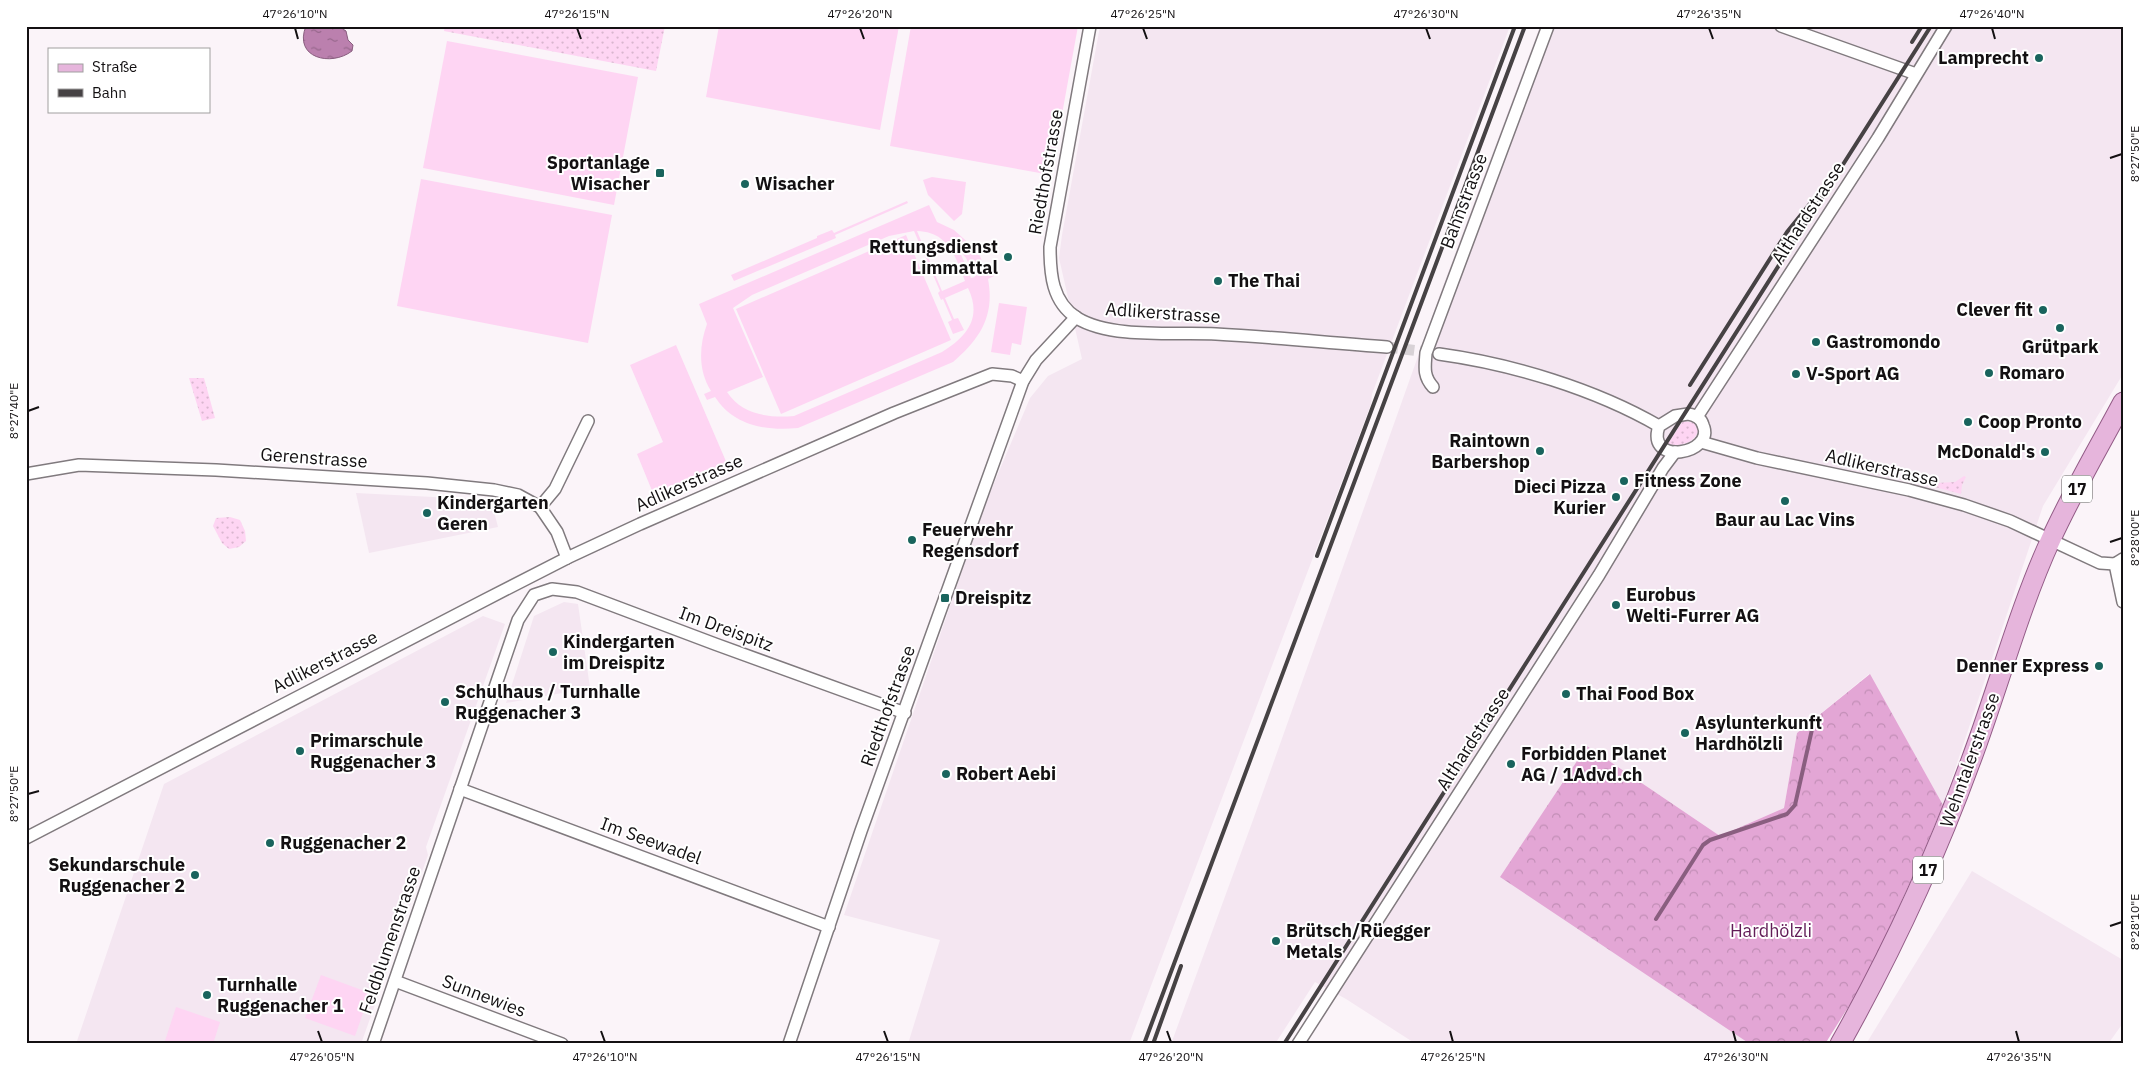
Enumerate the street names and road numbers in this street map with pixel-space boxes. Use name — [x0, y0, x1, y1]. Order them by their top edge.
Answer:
street label: Riedthofstrasse — [1023, 107, 1068, 236]
street label: Bahnstrasse — [1435, 150, 1492, 252]
street label: Althardstrasse — [1766, 157, 1849, 268]
street label: Adlikerstrasse — [1105, 297, 1222, 328]
street label: Gerenstrasse — [260, 442, 369, 473]
street label: Adlikerstrasse — [1823, 443, 1941, 492]
street label: Adlikerstrasse — [631, 449, 746, 517]
road number: 17 — [2062, 476, 2092, 502]
street label: Im Dreispitz — [676, 601, 776, 656]
street label: Adlikerstrasse — [268, 625, 382, 698]
street label: Riedthofstrasse — [855, 642, 920, 769]
street label: Althardstrasse — [1431, 683, 1514, 794]
street label: Wehntalerstrasse — [1934, 689, 2005, 830]
street label: Im Seewadel — [598, 812, 705, 869]
road number: 17 — [1913, 856, 1943, 884]
street label: Feldblumenstrasse — [353, 863, 426, 1017]
street label: Sunnewies — [439, 969, 529, 1022]

